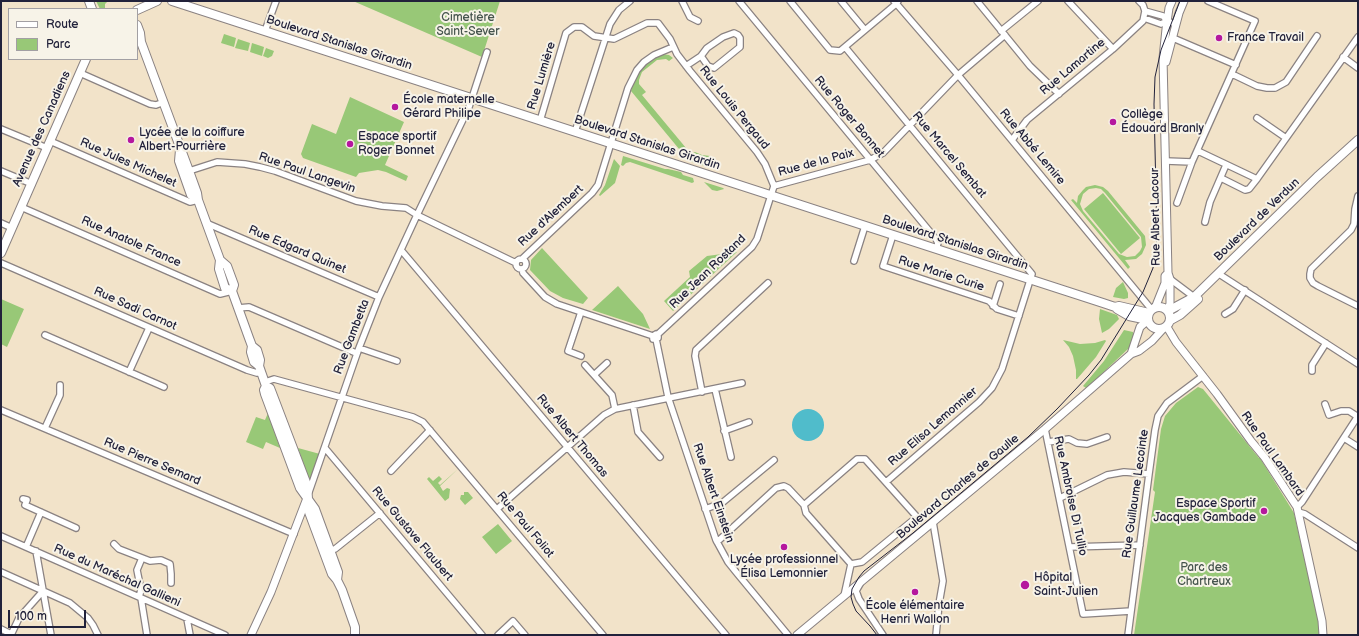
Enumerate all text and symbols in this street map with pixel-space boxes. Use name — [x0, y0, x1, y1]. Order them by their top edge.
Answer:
legend — [8, 8, 138, 60]
park label: Cimetière Saint-Sever — [436, 11, 500, 39]
street label: Boulevard Stanislas Girardin — [264, 13, 414, 73]
text: Route — [46, 17, 78, 32]
place label: France Travail — [1227, 31, 1304, 45]
marker: France Travail — [1214, 33, 1224, 43]
street label: Rue Lamartine — [1038, 36, 1108, 98]
text: Parc — [46, 37, 70, 52]
street label: Rue Lumière — [525, 40, 559, 112]
street label: Rue Louis Pergaud — [696, 63, 772, 153]
street label: Avenue des Canadiens — [10, 69, 74, 189]
street label: Rue Roger Bonnet — [811, 73, 887, 161]
place label: École maternelle Gérard Philipe — [403, 93, 495, 121]
marker: École maternelle Gérard Philipe — [390, 102, 400, 112]
street label: Rue Abbé Lemire — [996, 106, 1068, 188]
place label: Collège Édouard Branly — [1121, 108, 1204, 136]
street label: Rue Marcel Sembat — [909, 109, 989, 201]
street label: Boulevard Stanislas Girardin — [572, 113, 722, 173]
marker: Collège Édouard Branly — [1108, 117, 1118, 127]
place label: Lycée de la coiffure Albert-Pourrière — [139, 126, 245, 154]
place label: Espace sportif Roger Bonnet — [358, 130, 437, 158]
street label: Rue Jules Michelet — [78, 135, 178, 191]
marker: Lycée de la coiffure Albert-Pourrière — [126, 135, 136, 145]
marker: Espace sportif Roger Bonnet — [345, 139, 355, 149]
street label: Rue de la Paix — [777, 146, 855, 180]
street label: Rue Paul Langevin — [257, 150, 357, 196]
street label: Rue Albert Lacour — [1148, 168, 1164, 266]
street label: Boulevard de Verdun — [1211, 176, 1303, 264]
street label: Rue d'Alembert — [516, 182, 586, 250]
street label: Rue Anatole France — [79, 213, 183, 271]
street label: Boulevard Stanislas Girardin — [880, 213, 1030, 273]
street label: Rue Edgard Quinet — [246, 223, 348, 277]
street label: Rue Jean Rostand — [667, 232, 749, 312]
street label: Rue Marie Curie — [896, 253, 986, 295]
street label: Rue Sadi Carnot — [91, 284, 179, 334]
street label: Rue Gambetta — [331, 298, 373, 376]
street label: Rue Elisa Lemonnier — [886, 384, 980, 470]
street label: Rue Albert Thomas — [533, 392, 611, 480]
street label: Rue Paul Lambard — [1237, 409, 1307, 499]
street label: Rue Guillaume Lecointe — [1120, 429, 1152, 559]
street label: Boulevard Charles de Gaulle — [894, 432, 1022, 542]
street label: Rue Pierre Semard — [101, 435, 203, 489]
street label: Rue Ambroise Di Tullio — [1050, 435, 1090, 557]
street label: Rue Albert Einstein — [689, 441, 737, 545]
street label: Rue Gustave Flaubert — [368, 484, 456, 584]
street label: Rue Paul Foliot — [493, 489, 557, 561]
place label: Espace Sportif Jacques Gambade — [1153, 497, 1256, 525]
marker: Espace Sportif Jacques Gambade — [1259, 506, 1269, 516]
street label: Rue du Maréchal Gallieni — [51, 542, 183, 610]
marker: Lycée professionnel Élisa Lemonnier — [779, 542, 789, 552]
place label: Lycée professionnel Élisa Lemonnier — [730, 553, 838, 581]
park label: Parc des Chartreux — [1177, 561, 1231, 589]
place label: Hôpital Saint-Julien — [1034, 571, 1098, 599]
marker: Hôpital Saint-Julien — [1019, 579, 1031, 591]
marker: École élémentaire Henri Wallon — [910, 587, 920, 597]
place label: École élémentaire Henri Wallon — [866, 599, 964, 627]
scale bar — [10, 602, 88, 628]
text: 100 m — [15, 609, 47, 624]

